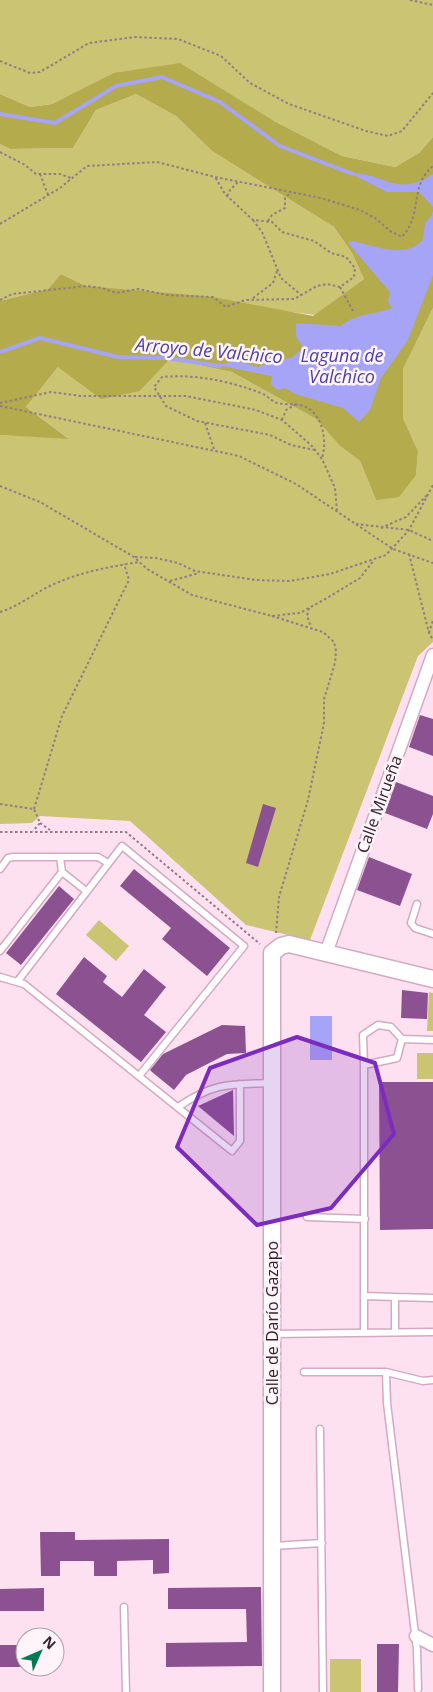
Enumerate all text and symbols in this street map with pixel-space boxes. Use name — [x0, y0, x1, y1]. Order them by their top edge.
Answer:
water label: Arroyo de Valchico — [133, 331, 284, 368]
water label: Laguna de Valchico — [300, 343, 384, 388]
street label: Calle Mirueña — [351, 752, 407, 856]
street label: Calle de Darío Gazapo — [261, 1241, 283, 1405]
north arrow — [15, 1627, 65, 1677]
text: N — [39, 1632, 60, 1653]

